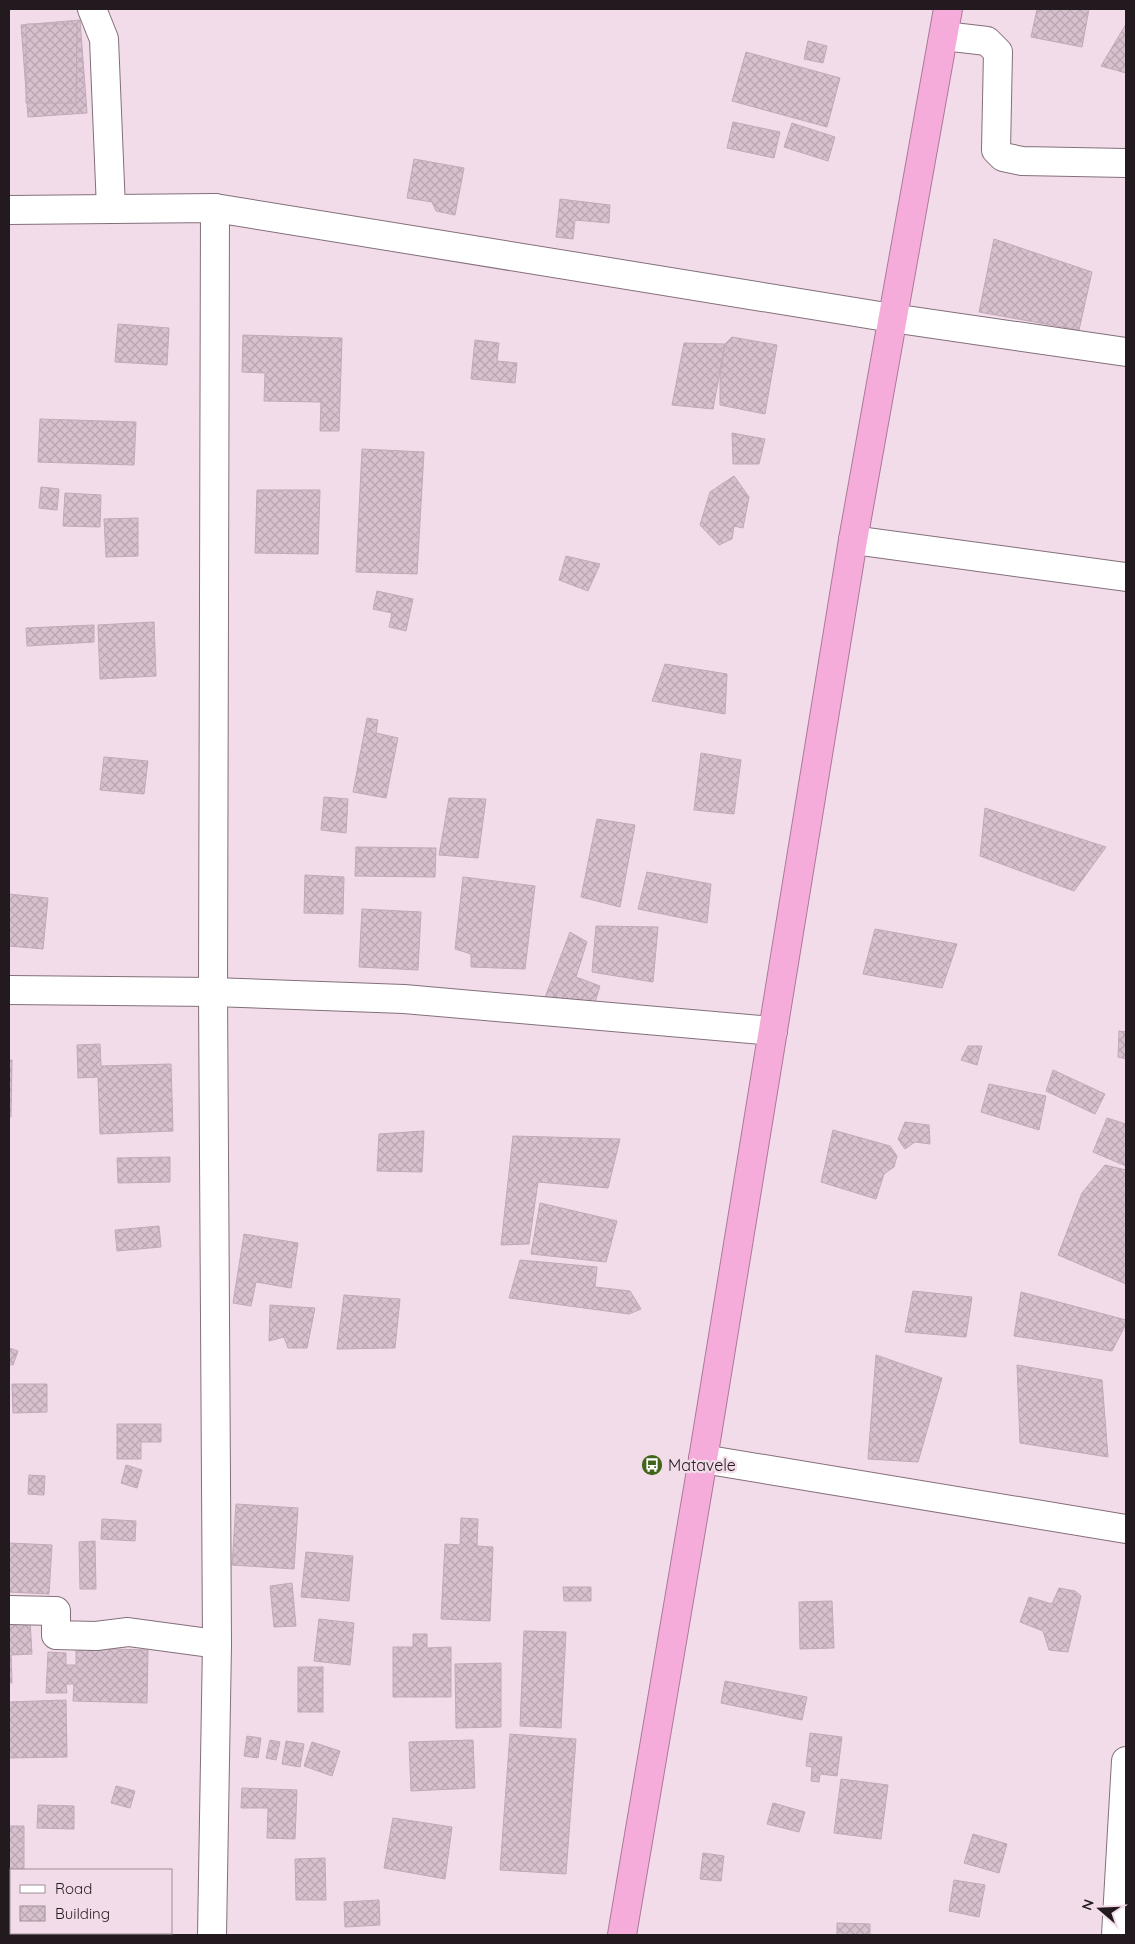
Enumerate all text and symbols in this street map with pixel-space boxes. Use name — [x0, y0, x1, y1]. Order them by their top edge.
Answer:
bus stop icon: Matavele — [640, 1453, 664, 1477]
place label: Matavele — [668, 1455, 736, 1475]
legend — [10, 1869, 172, 1934]
text: Road — [55, 1879, 92, 1898]
north arrow — [1075, 1884, 1125, 1934]
text: N — [1078, 1897, 1098, 1913]
text: Building — [55, 1904, 110, 1923]

